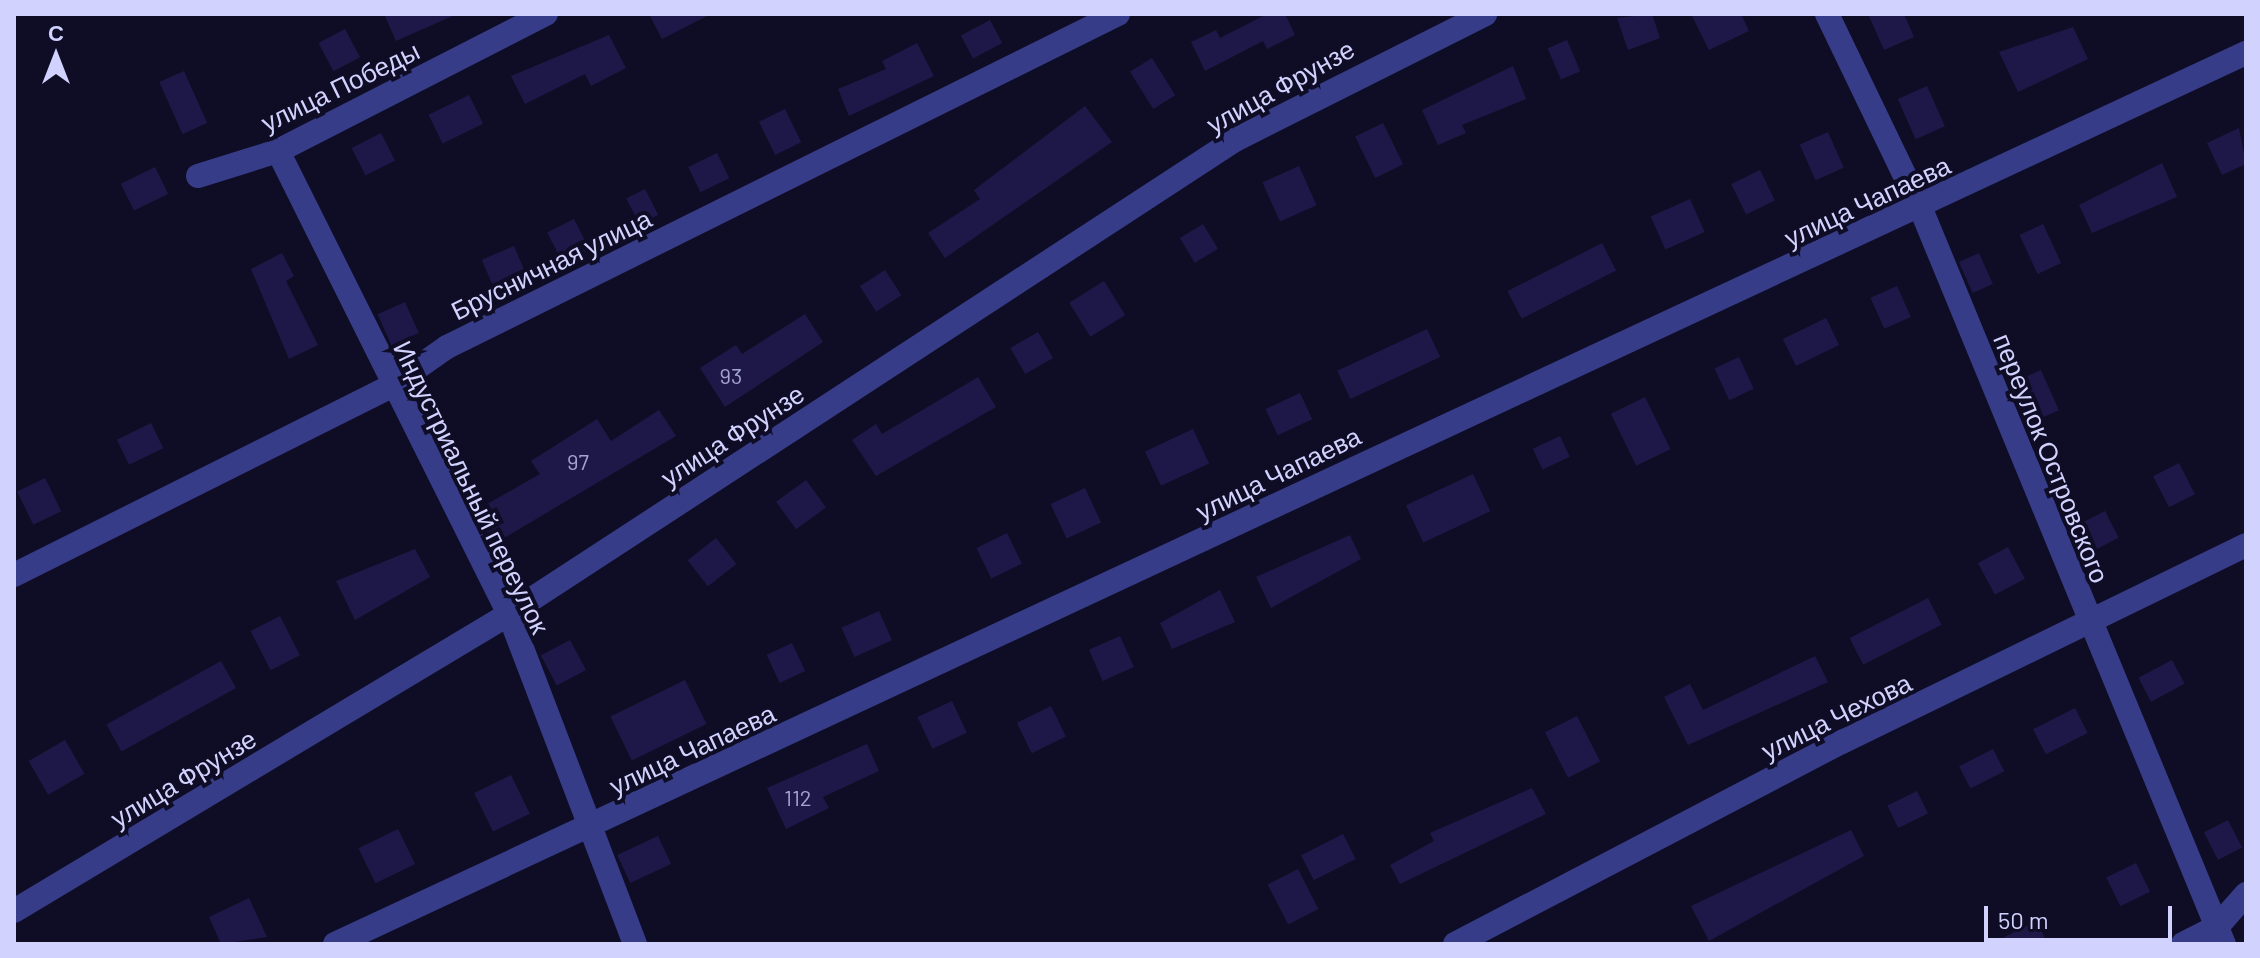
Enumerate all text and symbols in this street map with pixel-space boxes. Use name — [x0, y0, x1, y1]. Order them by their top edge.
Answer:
north arrow — [16, 16, 96, 96]
text: С — [48, 19, 64, 45]
street label: улица Фрунзе — [1201, 33, 1359, 139]
street label: улица Победы — [256, 34, 424, 138]
street label: улица Чапаева — [1779, 149, 1955, 253]
street label: Брусничная улица — [446, 202, 656, 326]
street label: переулок Островского — [1988, 329, 2116, 587]
street label: Индустриальный переулок — [387, 336, 557, 638]
house number: 93 — [720, 363, 742, 389]
street label: улица Фрунзе — [655, 377, 809, 493]
street label: улица Чапаева — [1191, 420, 1365, 526]
house number: 97 — [567, 449, 589, 475]
street label: улица Чехова — [1756, 666, 1916, 766]
street label: улица Чапаева — [604, 697, 780, 801]
street label: улица Фрунзе — [105, 722, 261, 834]
house number: 112 — [784, 785, 812, 811]
scale bar — [1988, 890, 2176, 940]
text: 50 m — [1998, 905, 2049, 934]

